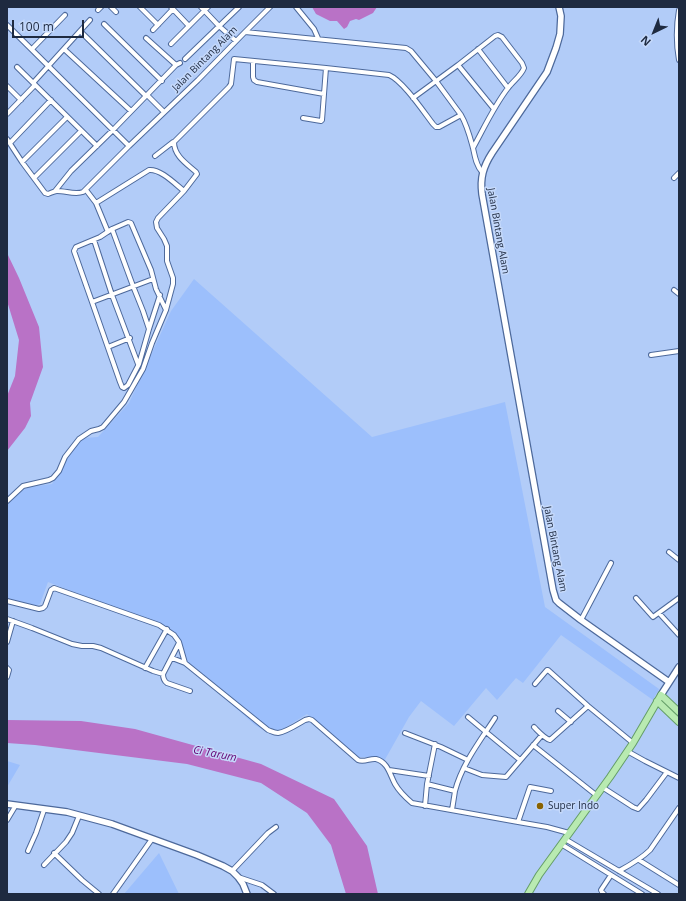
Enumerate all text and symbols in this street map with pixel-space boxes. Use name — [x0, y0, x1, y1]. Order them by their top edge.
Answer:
scale bar — [14, 12, 86, 38]
north arrow — [634, 12, 674, 52]
text: 100 m — [19, 18, 54, 35]
street label: Jalan Bintang Alam — [170, 24, 240, 94]
text: N — [637, 33, 654, 50]
street label: Jalan Bintang Alam — [485, 187, 511, 275]
street label: Jalan Bintang Alam — [541, 505, 569, 593]
water label: Ci Tarum — [192, 743, 238, 765]
place label: Super Indo — [548, 800, 599, 812]
marker: Super Indo — [535, 801, 545, 811]

